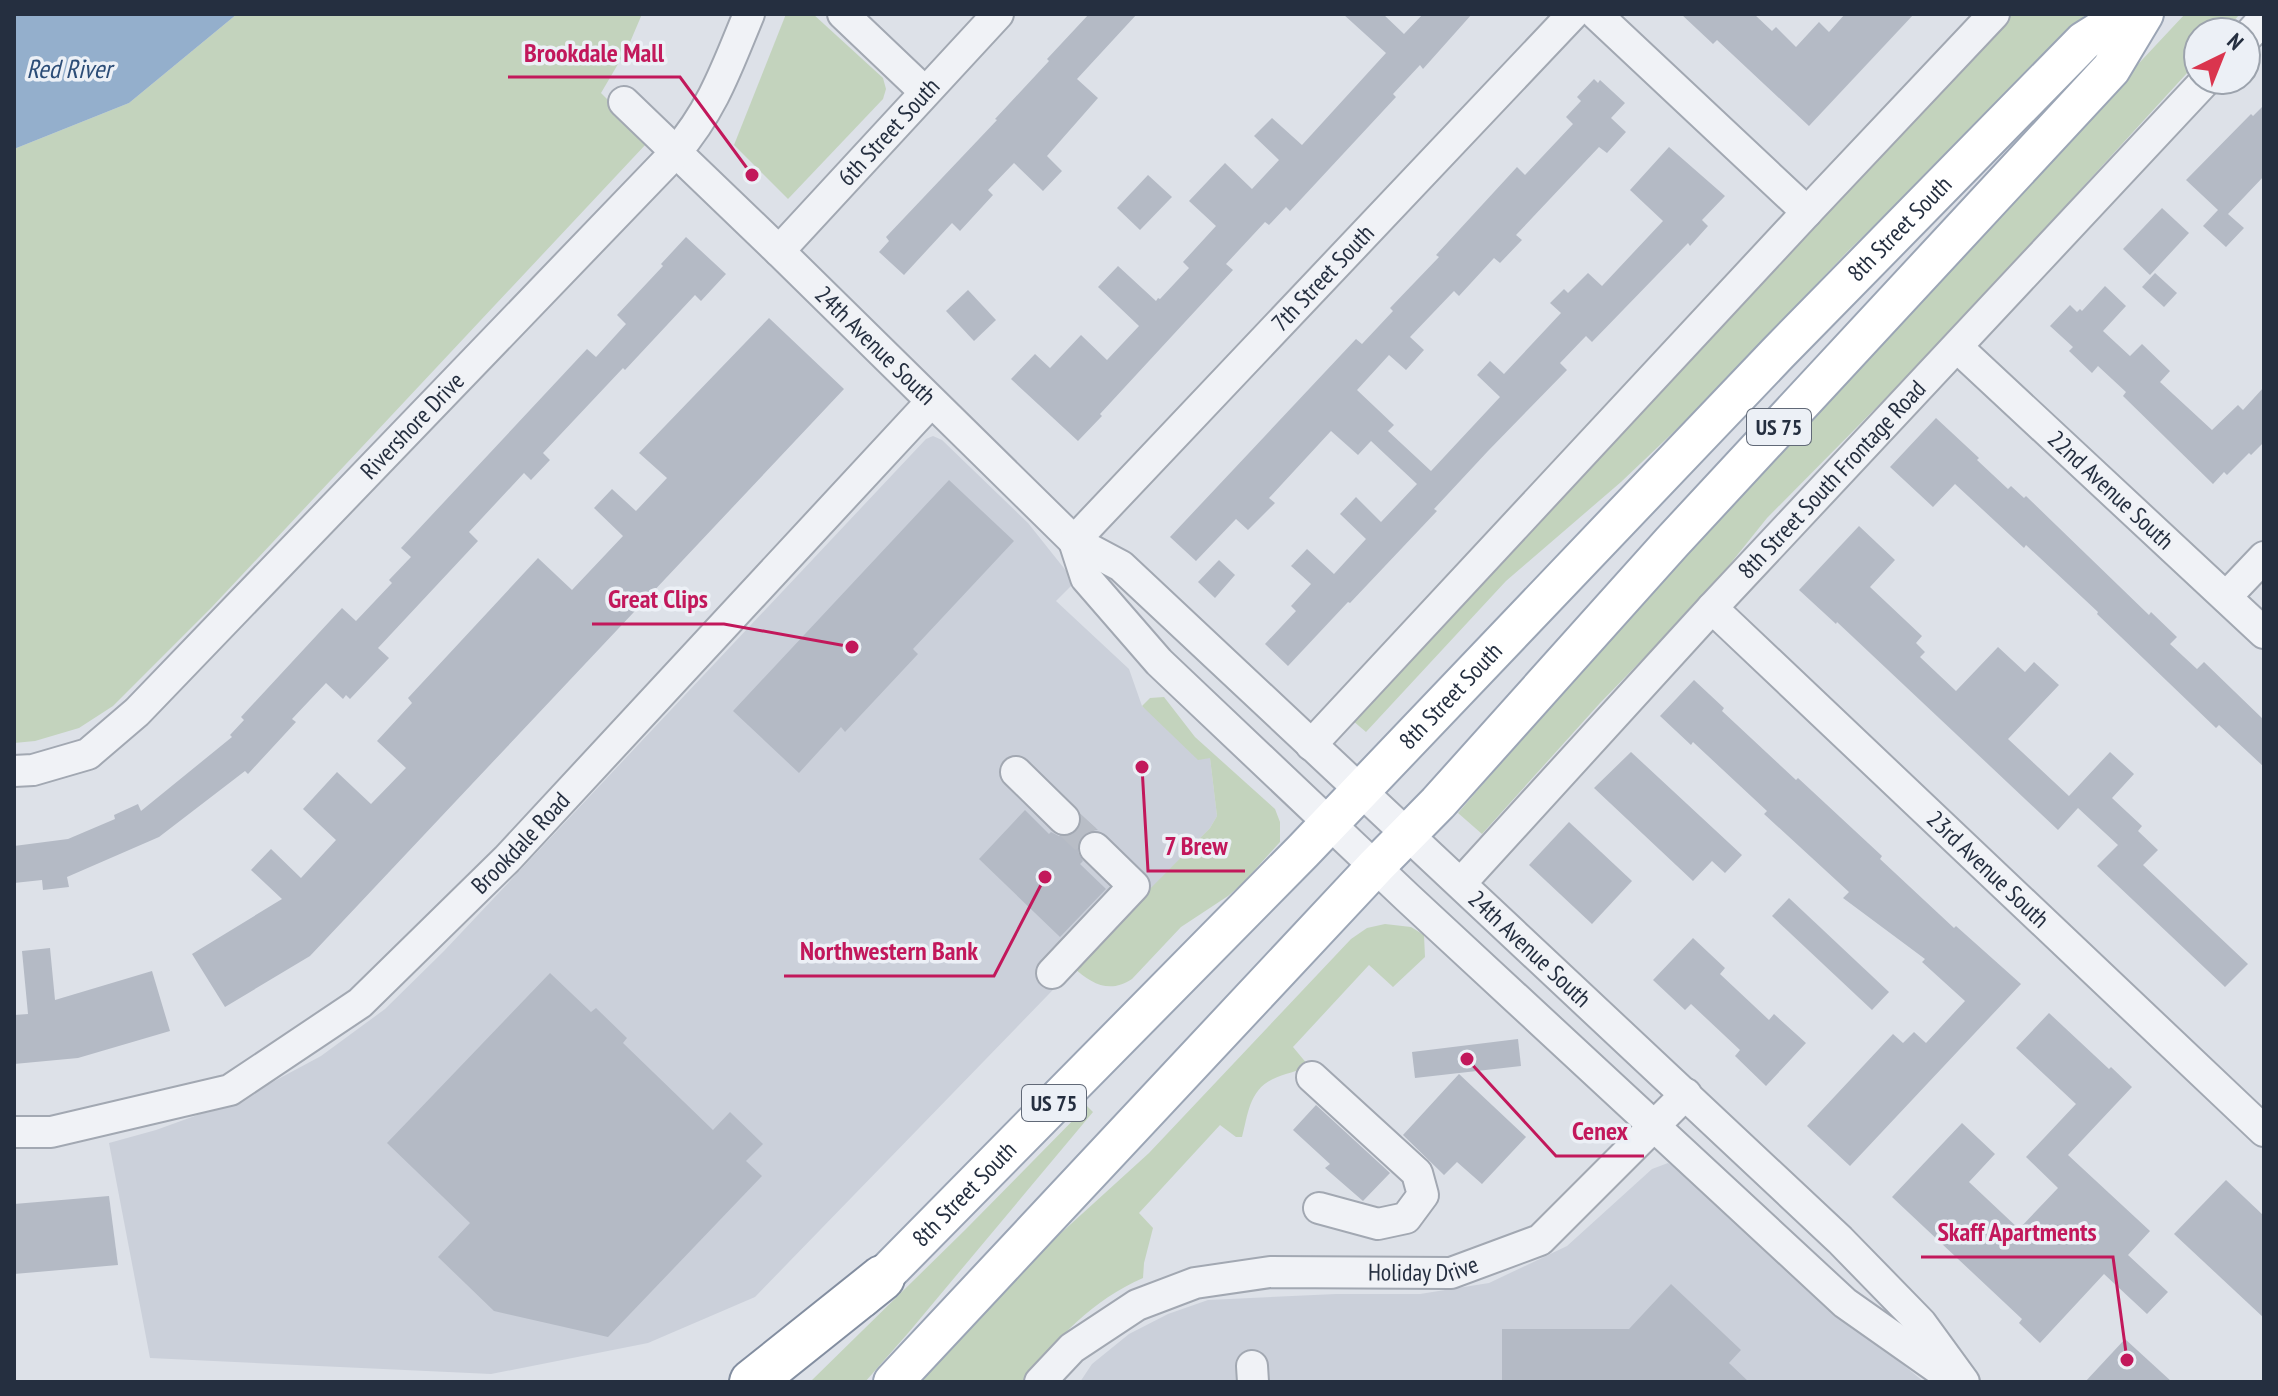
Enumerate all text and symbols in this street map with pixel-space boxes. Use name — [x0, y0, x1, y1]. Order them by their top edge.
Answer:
north arrow — [2182, 16, 2262, 96]
callout: Brookdale Mall — [508, 27, 680, 77]
text: N — [2222, 27, 2250, 56]
text: Brookdale Mall — [524, 36, 665, 69]
water label: Red River — [26, 52, 115, 85]
street label: 6th Street South — [831, 71, 946, 192]
street label: 8th Street South — [1841, 169, 1958, 288]
street label: 7th Street South — [1265, 218, 1381, 338]
street label: 24th Avenue South — [809, 279, 943, 411]
street label: Rivershore Drive — [353, 365, 471, 486]
street label: 8th Street South Frontage Road — [1731, 373, 1932, 585]
road number: US 75 — [1747, 409, 1811, 445]
street label: 22nd Avenue South — [2041, 424, 2181, 556]
callout: Great Clips — [592, 574, 724, 624]
text: Great Clips — [608, 582, 708, 615]
street label: 8th Street South — [1392, 636, 1509, 756]
street label: Brookdale Road — [464, 785, 576, 900]
street label: 23rd Avenue South — [1920, 804, 2056, 934]
callout: 7 Brew — [1148, 821, 1245, 871]
text: 7 Brew — [1164, 829, 1228, 862]
street label: 24th Avenue South — [1462, 884, 1598, 1014]
callout: Northwestern Bank — [784, 926, 994, 976]
text: Northwestern Bank — [800, 934, 978, 967]
road number: US 75 — [1022, 1085, 1086, 1121]
callout: Cenex — [1556, 1106, 1644, 1156]
text: Cenex — [1572, 1114, 1629, 1147]
street label: 8th Street South — [905, 1134, 1023, 1253]
callout: Skaff Apartments — [1921, 1207, 2113, 1257]
text: Skaff Apartments — [1937, 1215, 2097, 1248]
street label: Holiday Drive — [1368, 1248, 1483, 1288]

